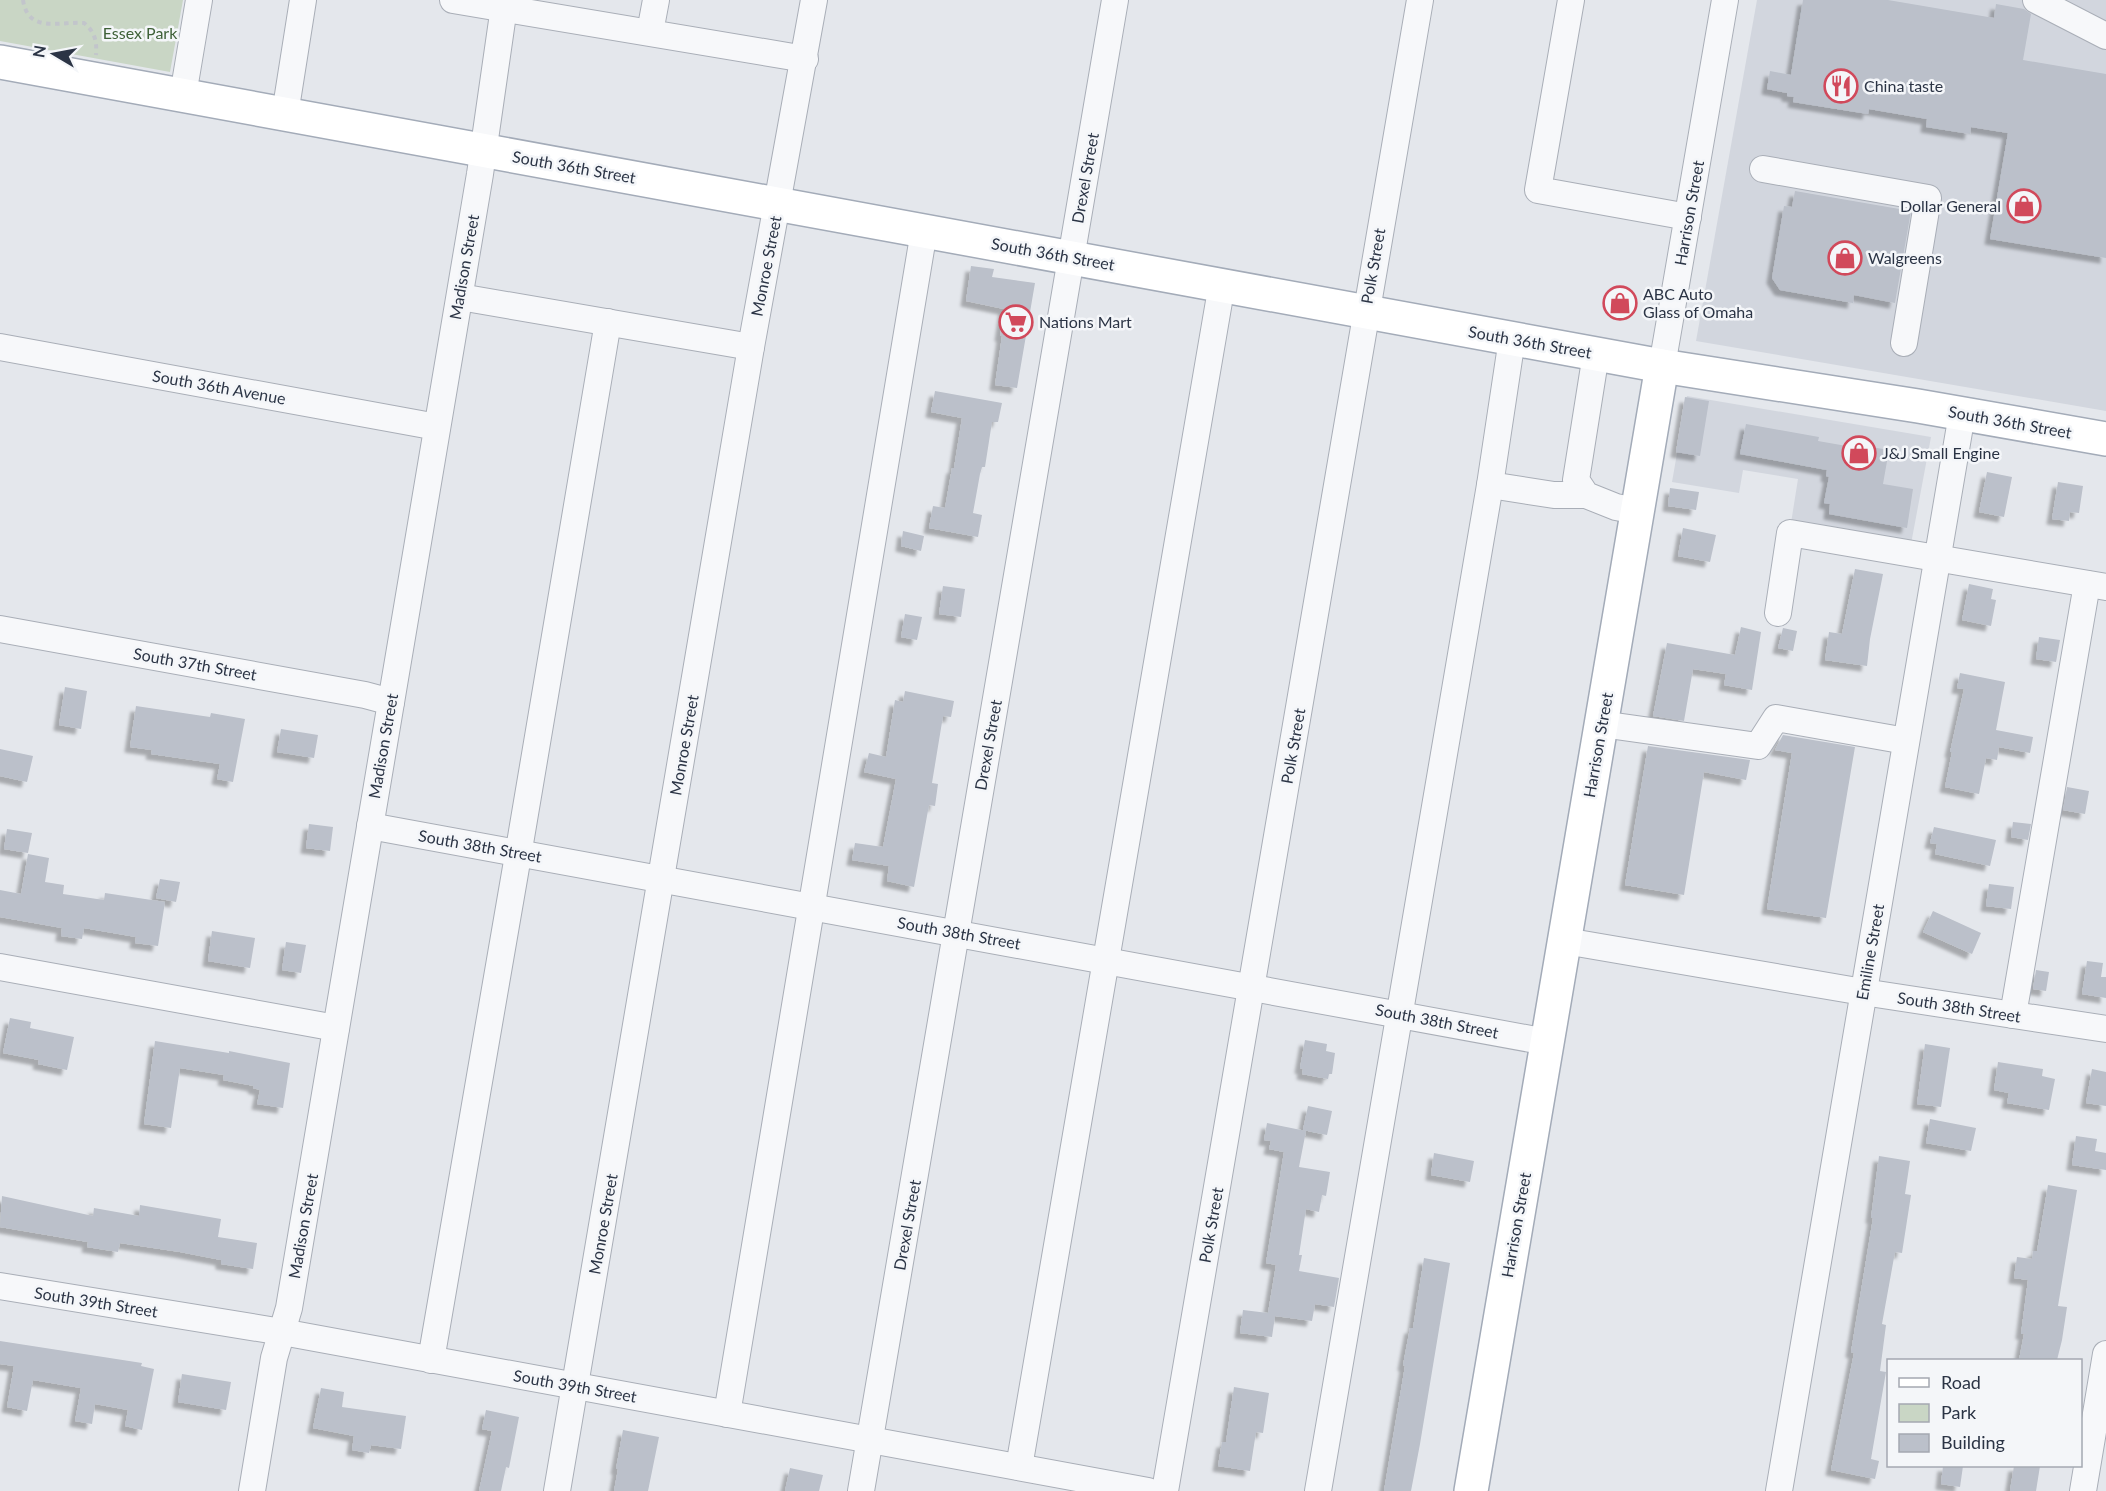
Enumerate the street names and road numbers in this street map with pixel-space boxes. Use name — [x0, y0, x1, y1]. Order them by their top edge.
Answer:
street label: Drexel Street — [1067, 131, 1102, 225]
street label: South 36th Street — [511, 146, 637, 187]
street label: Harrison Street — [1670, 159, 1707, 267]
street label: Madison Street — [445, 213, 482, 321]
street label: Monroe Street — [746, 214, 785, 318]
street label: Polk Street — [1357, 226, 1389, 305]
street label: South 36th Street — [990, 233, 1116, 274]
street label: South 36th Street — [1467, 321, 1593, 362]
street label: South 36th Avenue — [151, 365, 287, 408]
street label: South 36th Street — [1947, 401, 2073, 442]
street label: South 37th Street — [132, 643, 258, 684]
street label: Harrison Street — [1579, 691, 1616, 799]
street label: Madison Street — [364, 692, 401, 800]
street label: Monroe Street — [665, 693, 702, 797]
street label: Drexel Street — [970, 698, 1005, 792]
street label: Polk Street — [1277, 706, 1309, 785]
street label: South 38th Street — [417, 825, 543, 866]
street label: Emiline Street — [1852, 902, 1887, 1001]
street label: South 38th Street — [896, 912, 1022, 953]
street label: South 38th Street — [1896, 987, 2022, 1026]
street label: South 38th Street — [1374, 999, 1500, 1042]
street label: Harrison Street — [1497, 1171, 1534, 1279]
street label: Madison Street — [284, 1172, 321, 1280]
street label: Monroe Street — [584, 1172, 621, 1276]
street label: Drexel Street — [889, 1178, 924, 1272]
street label: Polk Street — [1195, 1185, 1227, 1264]
street label: South 39th Street — [33, 1282, 159, 1321]
street label: South 39th Street — [512, 1365, 638, 1406]

